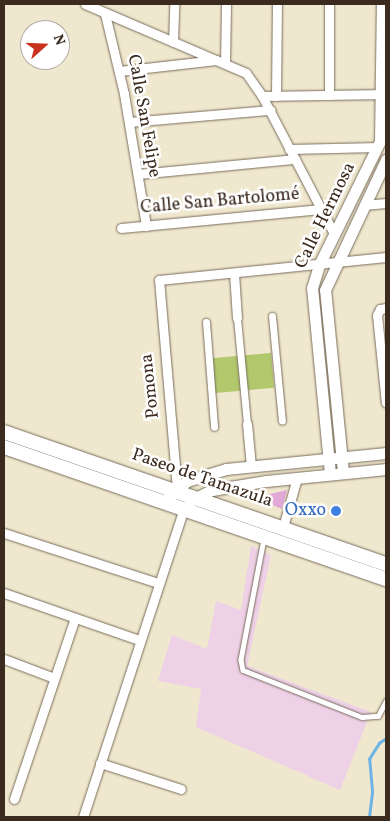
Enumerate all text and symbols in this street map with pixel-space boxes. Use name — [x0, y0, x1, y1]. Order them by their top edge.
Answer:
north arrow — [20, 20, 70, 70]
text: N — [48, 32, 69, 48]
street label: Calle San Felipe — [122, 53, 164, 179]
street label: Calle Hermosa — [291, 159, 361, 273]
street label: Calle San Bartolomé — [140, 184, 300, 220]
street label: Pomona — [137, 353, 165, 419]
street label: Paseo de Tamazula — [129, 445, 275, 513]
place label: Oxxo — [285, 500, 326, 522]
marker: Oxxo — [330, 505, 342, 517]

